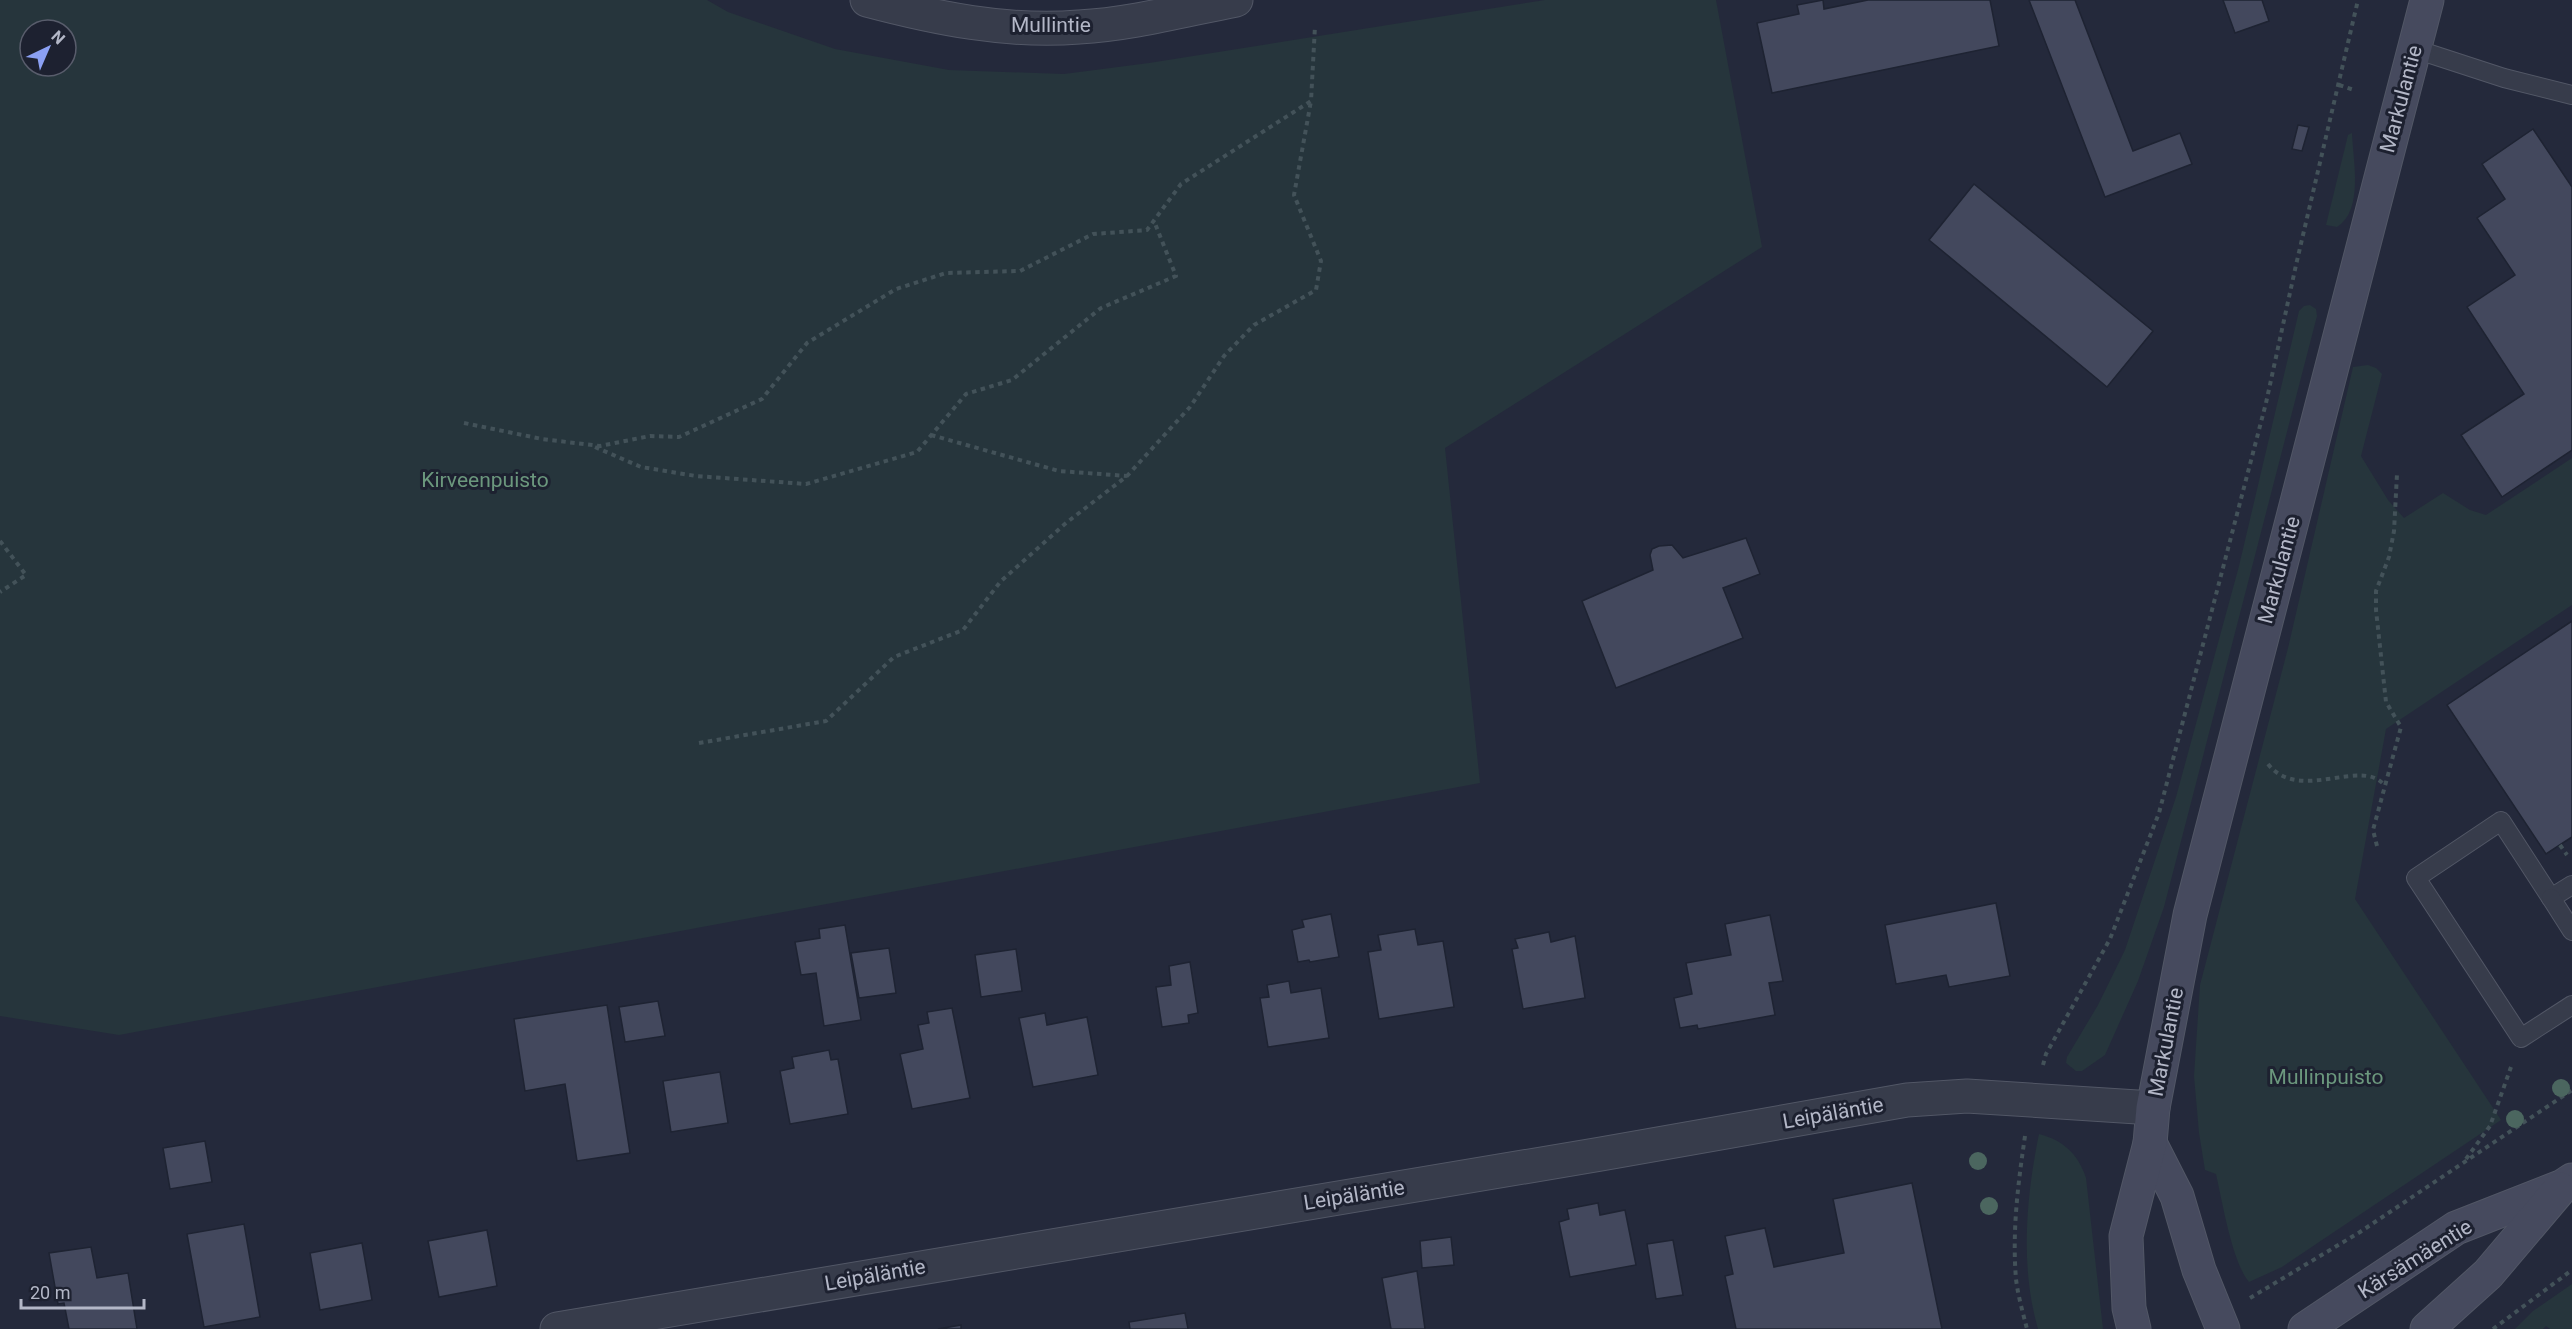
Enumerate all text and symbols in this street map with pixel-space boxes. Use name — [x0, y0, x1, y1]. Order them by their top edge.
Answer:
street label: Mullintie — [1011, 13, 1091, 37]
north arrow — [18, 18, 78, 78]
text: N — [47, 27, 69, 48]
street label: Markulantie — [2375, 43, 2427, 155]
park label: Kirveenpuisto — [421, 468, 549, 492]
street label: Markulantie — [2253, 514, 2305, 626]
street label: Markulantie — [2144, 986, 2188, 1098]
park label: Mullinpuisto — [2269, 1065, 2383, 1089]
street label: Leipäläntie — [1781, 1092, 1885, 1134]
street label: Leipäläntie — [1302, 1175, 1406, 1215]
street label: Kärsämäentie — [2354, 1214, 2476, 1304]
street label: Leipäläntie — [823, 1254, 927, 1296]
scale bar — [21, 1272, 144, 1310]
text: 20 m — [30, 1282, 70, 1303]

